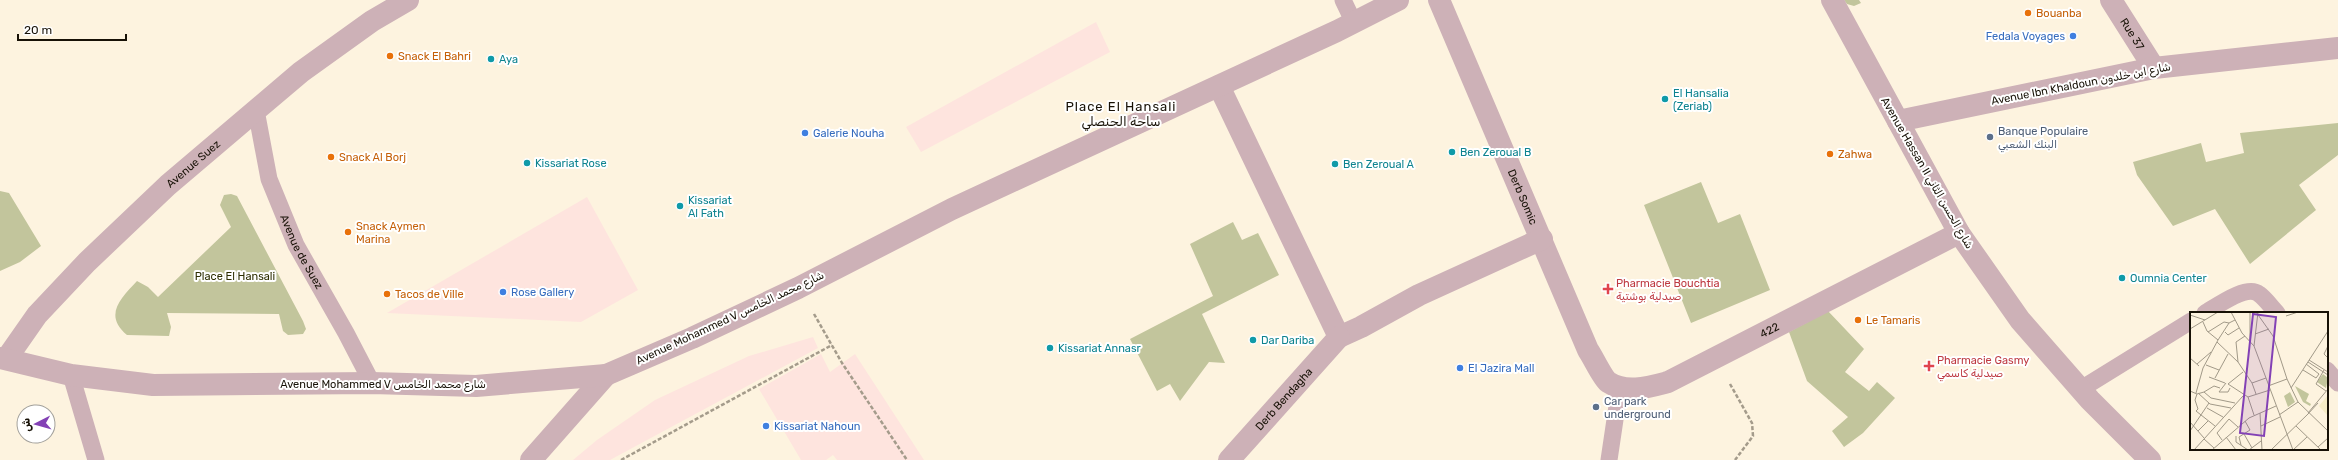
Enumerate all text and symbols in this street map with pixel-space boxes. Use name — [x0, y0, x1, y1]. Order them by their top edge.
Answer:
place label: Bouanba — [2036, 7, 2082, 20]
marker: Bouanba — [2023, 8, 2033, 18]
scale bar — [18, 16, 126, 42]
street label: Rue 37 — [2118, 16, 2147, 52]
text: 20 m — [24, 23, 52, 37]
place label: Fedala Voyages — [1986, 30, 2065, 43]
marker: Fedala Voyages — [2068, 31, 2078, 41]
place label: Snack El Bahri — [398, 50, 471, 63]
marker: Snack El Bahri — [385, 51, 395, 61]
place label: Aya — [499, 53, 518, 66]
marker: Aya — [486, 54, 496, 64]
street label: Avenue Ibn Khaldoun شارع ابن خلدون — [1990, 60, 2172, 110]
place label: El Hansalia (Zeriab) — [1673, 87, 1729, 113]
marker: El Hansalia (Zeriab) — [1660, 94, 1670, 104]
street label: Avenue Hassan II شارع الحسن الثاني — [1876, 95, 1976, 252]
district label: Place El Hansali ساحة الحنصلي — [1066, 99, 1177, 131]
place label: Banque Populaire البنك الشعبي — [1998, 125, 2088, 153]
place label: Galerie Nouha — [813, 127, 884, 140]
marker: Galerie Nouha — [800, 128, 810, 138]
marker: Banque Populaire البنك الشعبي — [1985, 132, 1995, 142]
street label: Avenue Suez — [164, 137, 223, 190]
place label: Ben Zeroual B — [1460, 146, 1531, 159]
marker: Ben Zeroual B — [1447, 147, 1457, 157]
place label: Zahwa — [1838, 148, 1872, 161]
marker: Zahwa — [1825, 149, 1835, 159]
place label: Snack Al Borj — [339, 151, 406, 164]
marker: Snack Al Borj — [326, 152, 336, 162]
place label: Kissariat Rose — [535, 157, 607, 170]
marker: Kissariat Rose — [522, 158, 532, 168]
place label: Ben Zeroual A — [1343, 158, 1415, 171]
marker: Ben Zeroual A — [1330, 159, 1340, 169]
street label: Derb Somic — [1505, 167, 1540, 227]
place label: Kissariat Al Fath — [688, 194, 732, 220]
marker: Kissariat Al Fath — [675, 201, 685, 211]
street label: Avenue de Suez — [278, 212, 326, 292]
place label: Snack Aymen Marina — [356, 220, 425, 246]
marker: Snack Aymen Marina — [343, 227, 353, 237]
street label: Avenue Mohammed V شارع محمد الخامس — [634, 269, 827, 369]
park label: Place El Hansali — [195, 270, 275, 283]
place label: Oumnia Center — [2130, 272, 2207, 285]
marker: Oumnia Center — [2117, 273, 2127, 283]
place label: Pharmacie Bouchtia صيدلية بوشتية — [1616, 277, 1719, 304]
marker: Pharmacie Bouchtia صيدلية بوشتية — [1603, 284, 1613, 294]
place label: Rose Gallery — [511, 286, 574, 299]
marker: Rose Gallery — [498, 287, 508, 297]
place label: Tacos de Ville — [395, 288, 464, 301]
marker: Tacos de Ville — [382, 289, 392, 299]
inset map — [2190, 312, 2328, 450]
place label: Le Tamaris — [1866, 314, 1921, 327]
marker: Le Tamaris — [1853, 315, 1863, 325]
street label: 422 — [1758, 320, 1781, 340]
place label: Dar Dariba — [1261, 334, 1314, 347]
marker: Dar Dariba — [1248, 335, 1258, 345]
place label: Kissariat Annasr — [1058, 342, 1142, 355]
marker: Kissariat Annasr — [1045, 343, 1055, 353]
place label: Pharmacie Gasmy صيدلية كاسمي — [1937, 354, 2029, 382]
marker: Pharmacie Gasmy صيدلية كاسمي — [1924, 361, 1934, 371]
place label: El Jazira Mall — [1468, 362, 1534, 375]
marker: El Jazira Mall — [1455, 363, 1465, 373]
street label: Derb Bendagha — [1252, 365, 1315, 433]
street label: Avenue Mohammed V شارع محمد الخامس — [280, 378, 486, 393]
place label: Car park underground — [1604, 395, 1671, 421]
marker: Car park underground — [1591, 402, 1601, 412]
north arrow — [16, 404, 56, 444]
text: ش — [19, 417, 34, 433]
place label: Kissariat Nahoun — [774, 420, 860, 433]
marker: Kissariat Nahoun — [761, 421, 771, 431]

